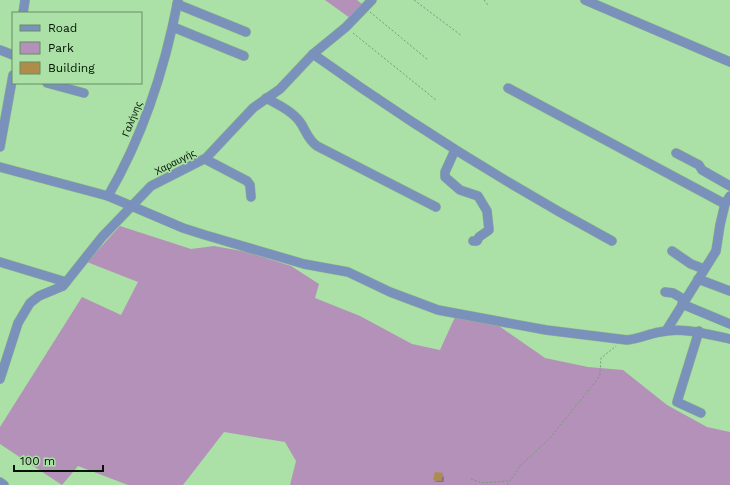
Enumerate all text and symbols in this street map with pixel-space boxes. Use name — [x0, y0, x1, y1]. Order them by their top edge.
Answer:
legend — [12, 12, 142, 84]
text: Road — [48, 21, 77, 35]
text: Park — [48, 41, 74, 55]
text: Building — [48, 61, 95, 75]
street label: Γαλήνης — [120, 100, 144, 138]
street label: Χαραυγής — [153, 147, 198, 177]
scale bar — [14, 447, 103, 473]
text: 100 m — [20, 454, 55, 468]

